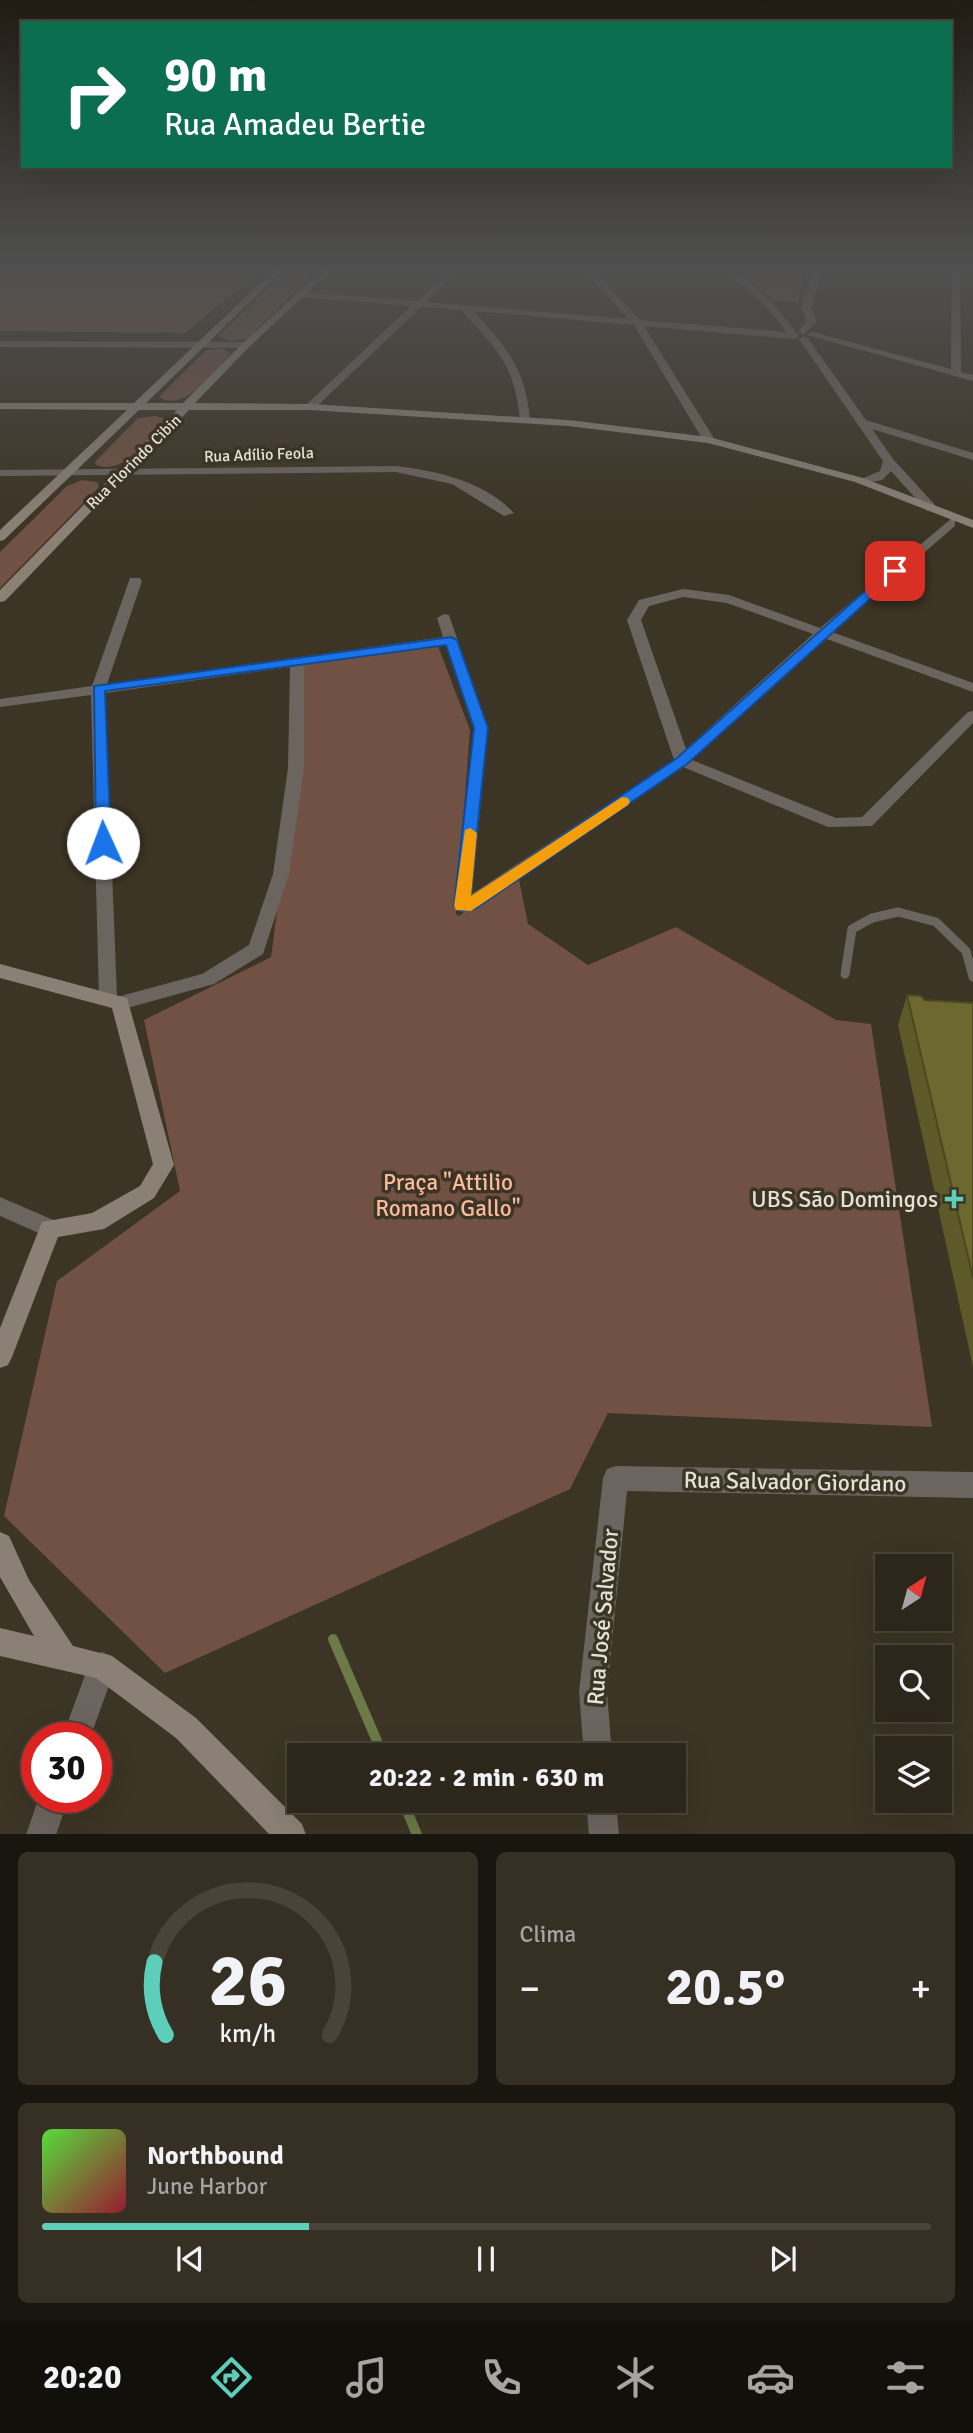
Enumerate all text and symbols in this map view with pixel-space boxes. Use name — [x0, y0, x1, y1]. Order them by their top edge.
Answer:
text: 90 m — [164, 45, 267, 105]
icon: right — [49, 49, 140, 140]
text: Rua Amadeu Bertie — [164, 105, 426, 144]
street label: Rua Florindo Cibin — [82, 410, 186, 514]
street label: Rua Adílio Feola — [204, 443, 314, 467]
pin — [865, 541, 925, 601]
icon: arrive — [876, 552, 914, 590]
position arrow — [66, 806, 140, 880]
park label: Praça "Attilio Romano Gallo" — [375, 1168, 521, 1223]
place label: UBS São Domingos — [751, 1185, 938, 1214]
marker: UBS São Domingos — [944, 1189, 964, 1209]
street label: Rua Salvador Giordano — [683, 1466, 907, 1498]
street label: Rua José Salvador — [581, 1527, 625, 1706]
north arrow — [875, 1554, 952, 1631]
map controls — [875, 1554, 952, 1813]
button: search — [875, 1645, 952, 1722]
speed limit sign: 30 — [21, 1722, 112, 1813]
button: layers — [875, 1736, 952, 1813]
text: 20:22 · 2 min · 630 m — [369, 1762, 604, 1794]
text: Clima — [520, 1920, 576, 1949]
text: 26 — [208, 1937, 287, 2026]
text: 20.5° — [665, 1955, 785, 2019]
text: − — [520, 1965, 540, 2012]
text: + — [910, 1965, 931, 2012]
text: km/h — [219, 2017, 276, 2048]
text: Northbound — [147, 2140, 284, 2172]
text: June Harbor — [147, 2172, 267, 2201]
icon: previous — [171, 2240, 209, 2278]
icon: pause — [467, 2240, 505, 2278]
icon: next — [764, 2240, 802, 2278]
icon: directions — [207, 2353, 256, 2402]
icon: music — [342, 2353, 391, 2402]
icon: phone — [477, 2353, 526, 2402]
icon: climate — [611, 2353, 660, 2402]
icon: car — [746, 2353, 795, 2402]
icon: filters — [881, 2353, 930, 2402]
text: 20:20 — [43, 2358, 121, 2397]

